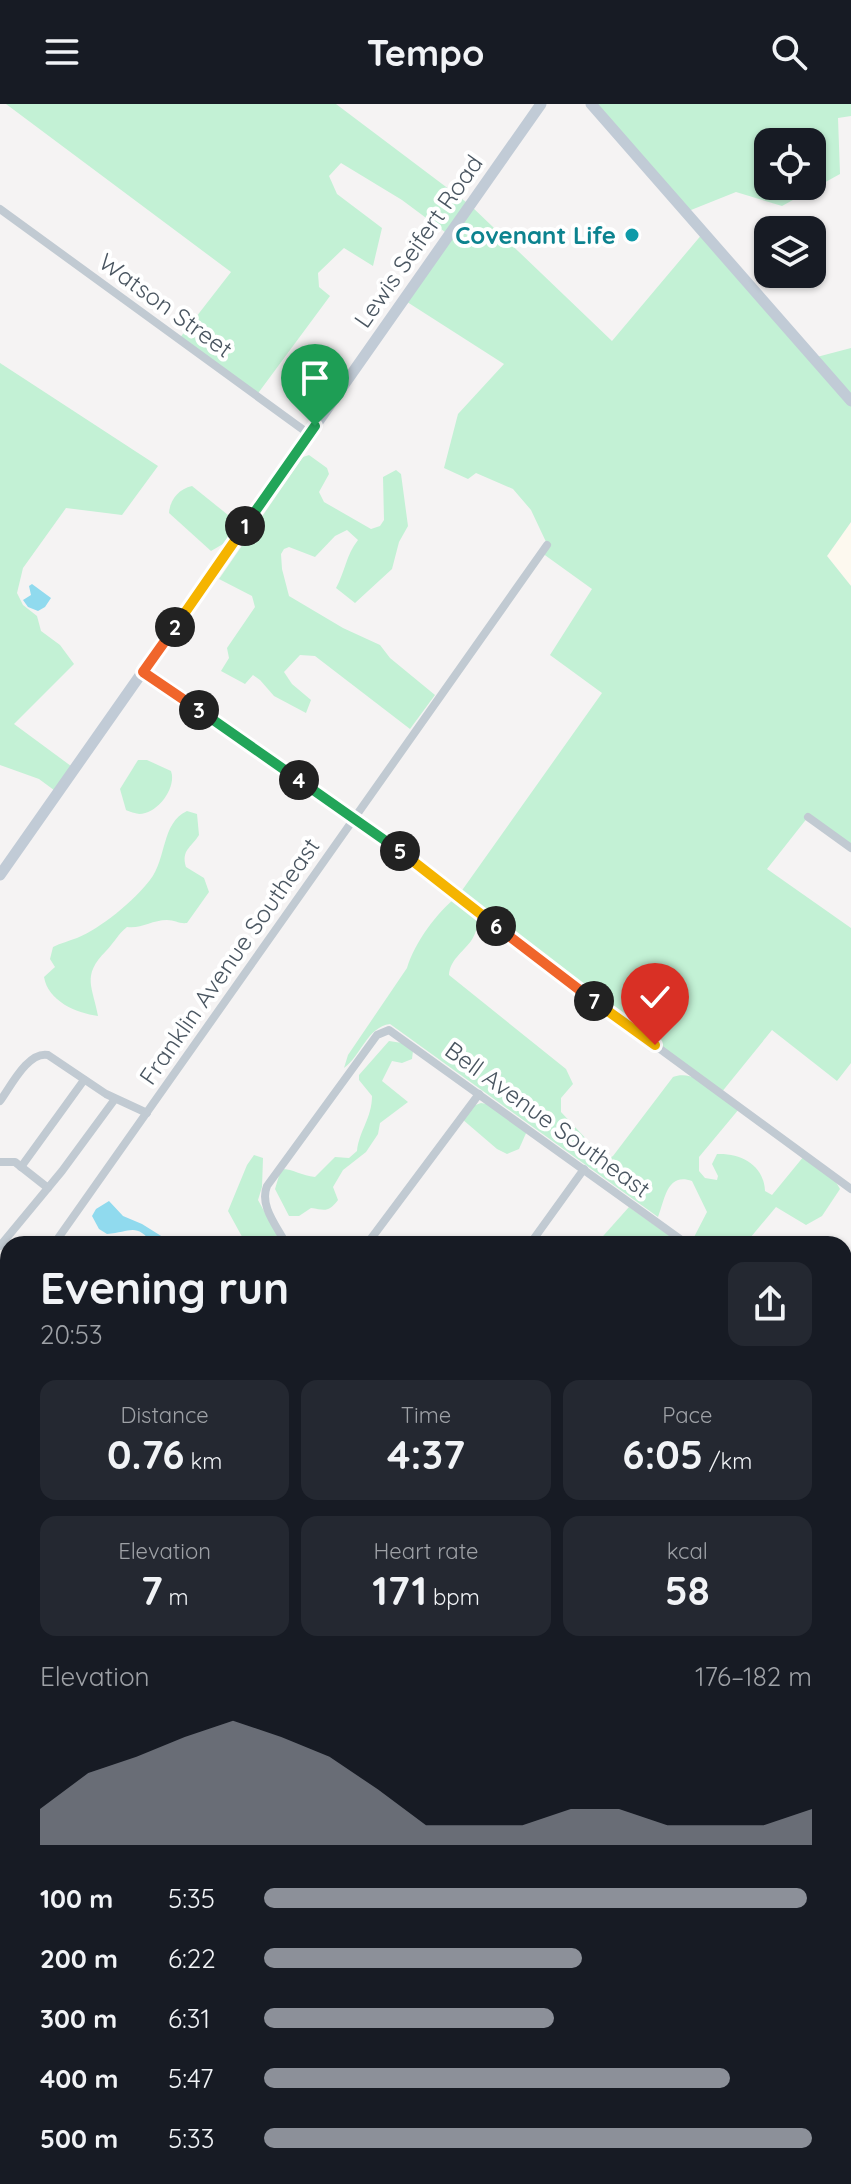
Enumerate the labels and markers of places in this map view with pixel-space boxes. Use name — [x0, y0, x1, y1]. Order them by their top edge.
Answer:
place label: Covenant Life — [455, 220, 616, 250]
marker: Covenant Life — [623, 226, 641, 244]
pin — [281, 344, 349, 426]
pin: 1 — [225, 506, 265, 546]
pin: 2 — [155, 607, 195, 647]
pin: 3 — [179, 690, 219, 730]
pin: 4 — [279, 760, 319, 800]
pin: 5 — [380, 831, 420, 871]
pin: 6 — [476, 906, 516, 946]
pin — [621, 963, 689, 1045]
pin: 7 — [574, 981, 614, 1021]

